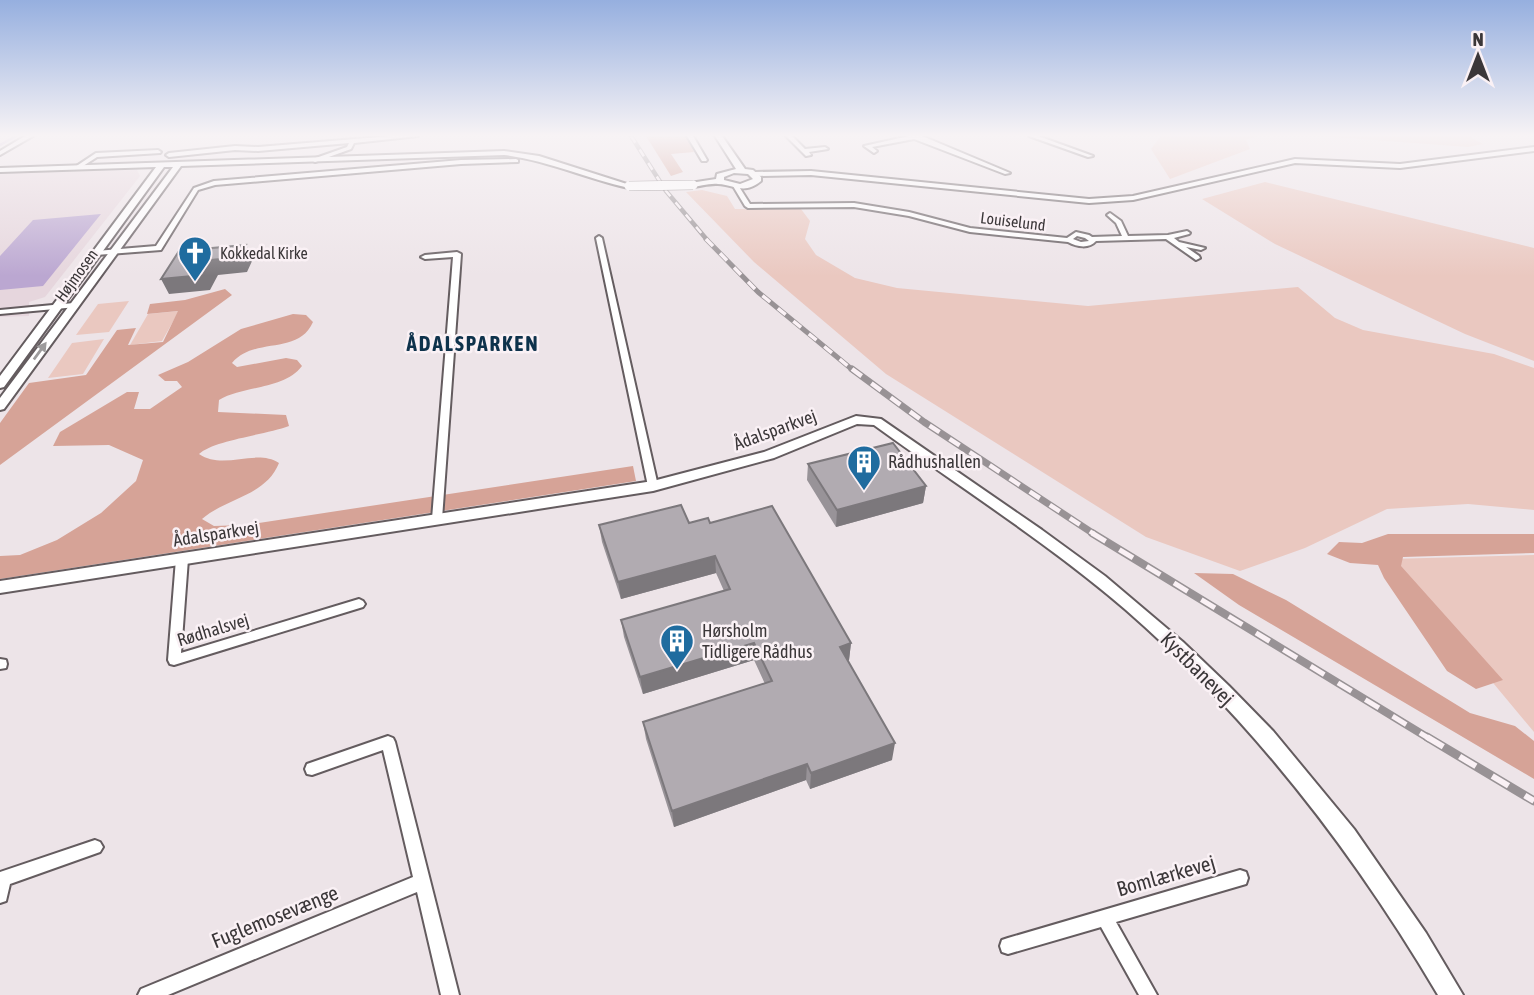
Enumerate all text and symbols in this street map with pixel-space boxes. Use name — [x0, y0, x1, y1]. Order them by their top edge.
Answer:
north arrow — [1443, 21, 1513, 91]
text: N — [1472, 28, 1484, 50]
street label: Louiselund — [979, 208, 1047, 234]
church icon: Kokkedal Kirke — [176, 234, 214, 283]
place label: Kokkedal Kirke — [220, 244, 308, 262]
street label: Højmosen — [51, 245, 102, 305]
district label: ÅDALSPARKEN — [405, 331, 540, 355]
one-way arrow — [33, 342, 47, 360]
street label: Ådalsparkvej — [731, 405, 819, 454]
building icon: Rådhushallen — [845, 443, 883, 492]
place label: Rådhushallen — [888, 451, 981, 472]
street label: Ådalsparkvej — [172, 516, 260, 551]
street label: Rødhalsvej — [175, 609, 251, 650]
place label: Hørsholm Tidligere Rådhus — [702, 620, 812, 662]
building icon: Hørsholm Tidligere Rådhus — [658, 622, 696, 671]
street label: Kystbanevej — [1156, 627, 1239, 710]
street label: Bomlærkevej — [1114, 850, 1218, 901]
street label: Fuglemosevænge — [208, 880, 341, 952]

